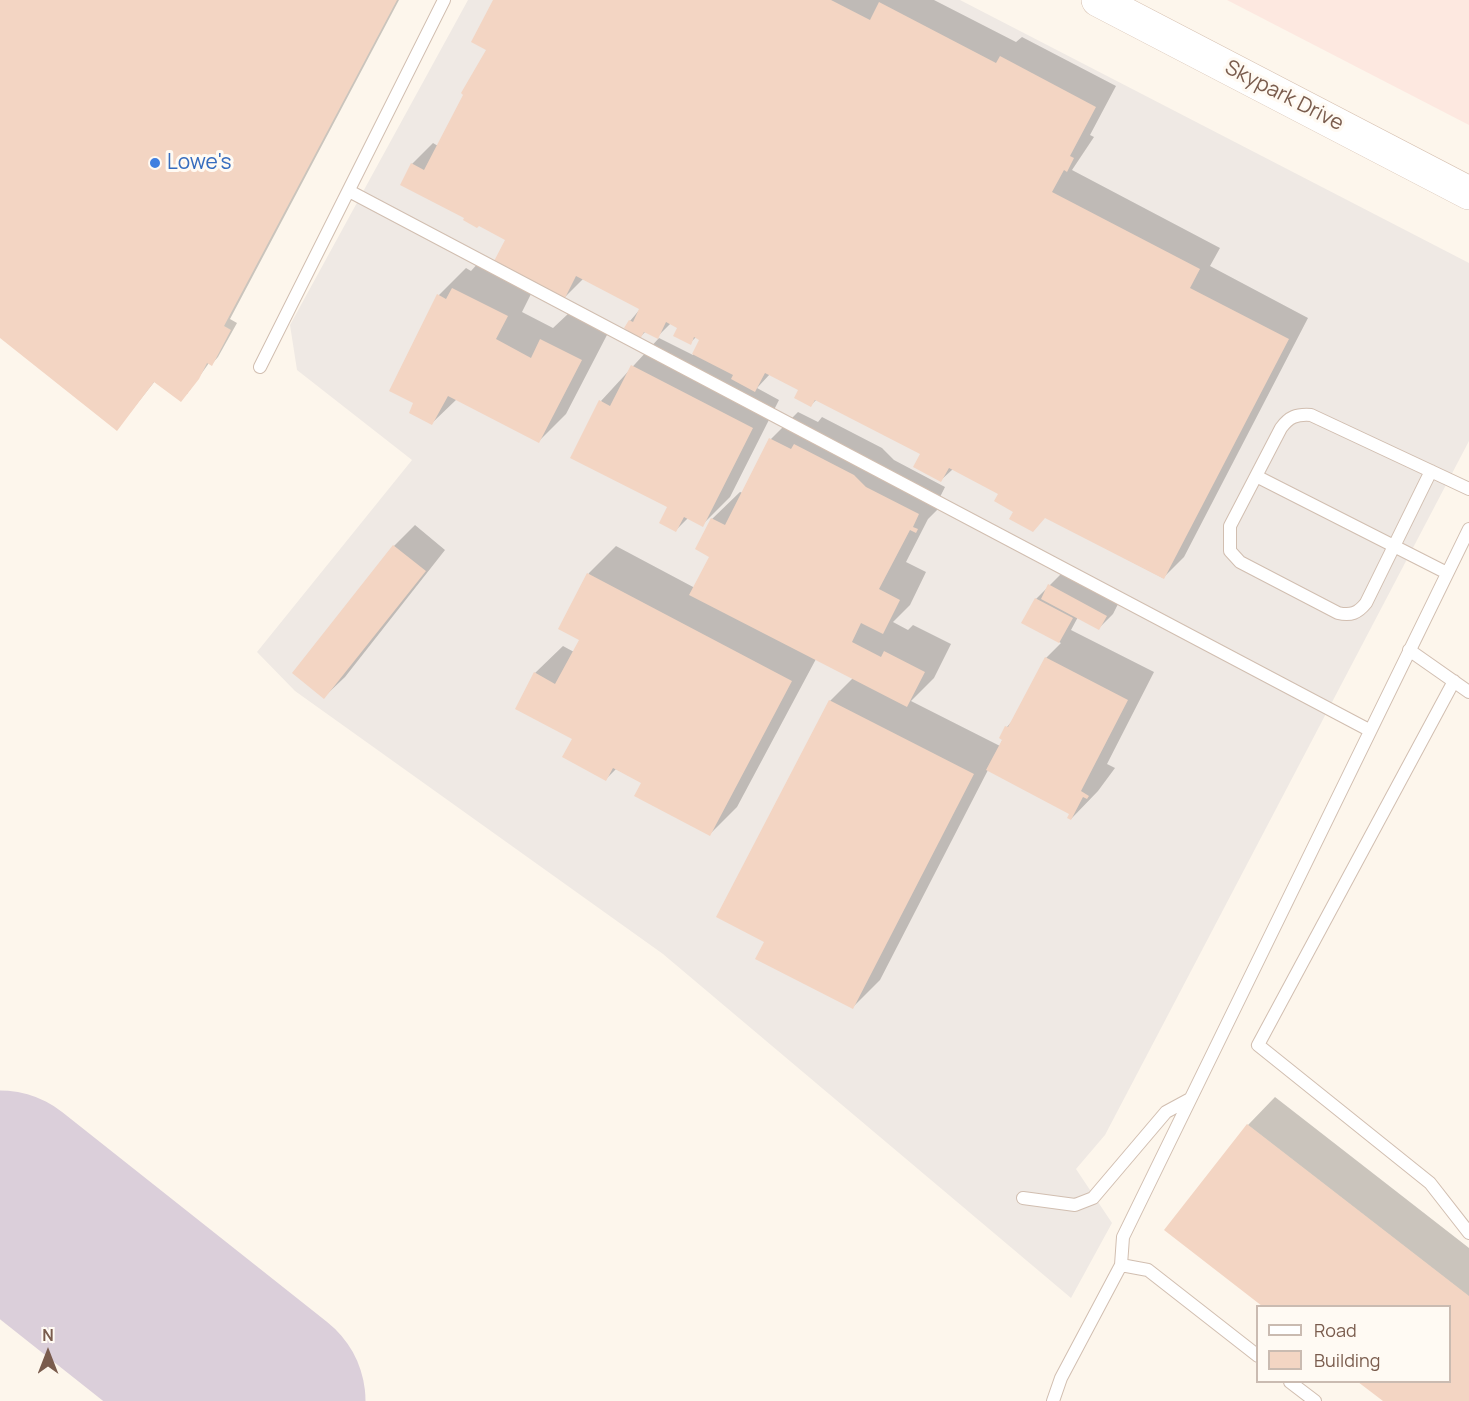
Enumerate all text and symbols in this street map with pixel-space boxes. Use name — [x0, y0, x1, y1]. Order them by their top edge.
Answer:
street label: Skypark Drive — [1220, 55, 1348, 137]
place label: Lowe's — [167, 150, 232, 176]
marker: Lowe's — [148, 156, 162, 170]
legend — [1256, 1305, 1451, 1383]
text: Road — [1314, 1318, 1357, 1342]
north arrow — [18, 1323, 78, 1383]
text: N — [42, 1324, 54, 1346]
text: Building — [1314, 1348, 1380, 1372]

